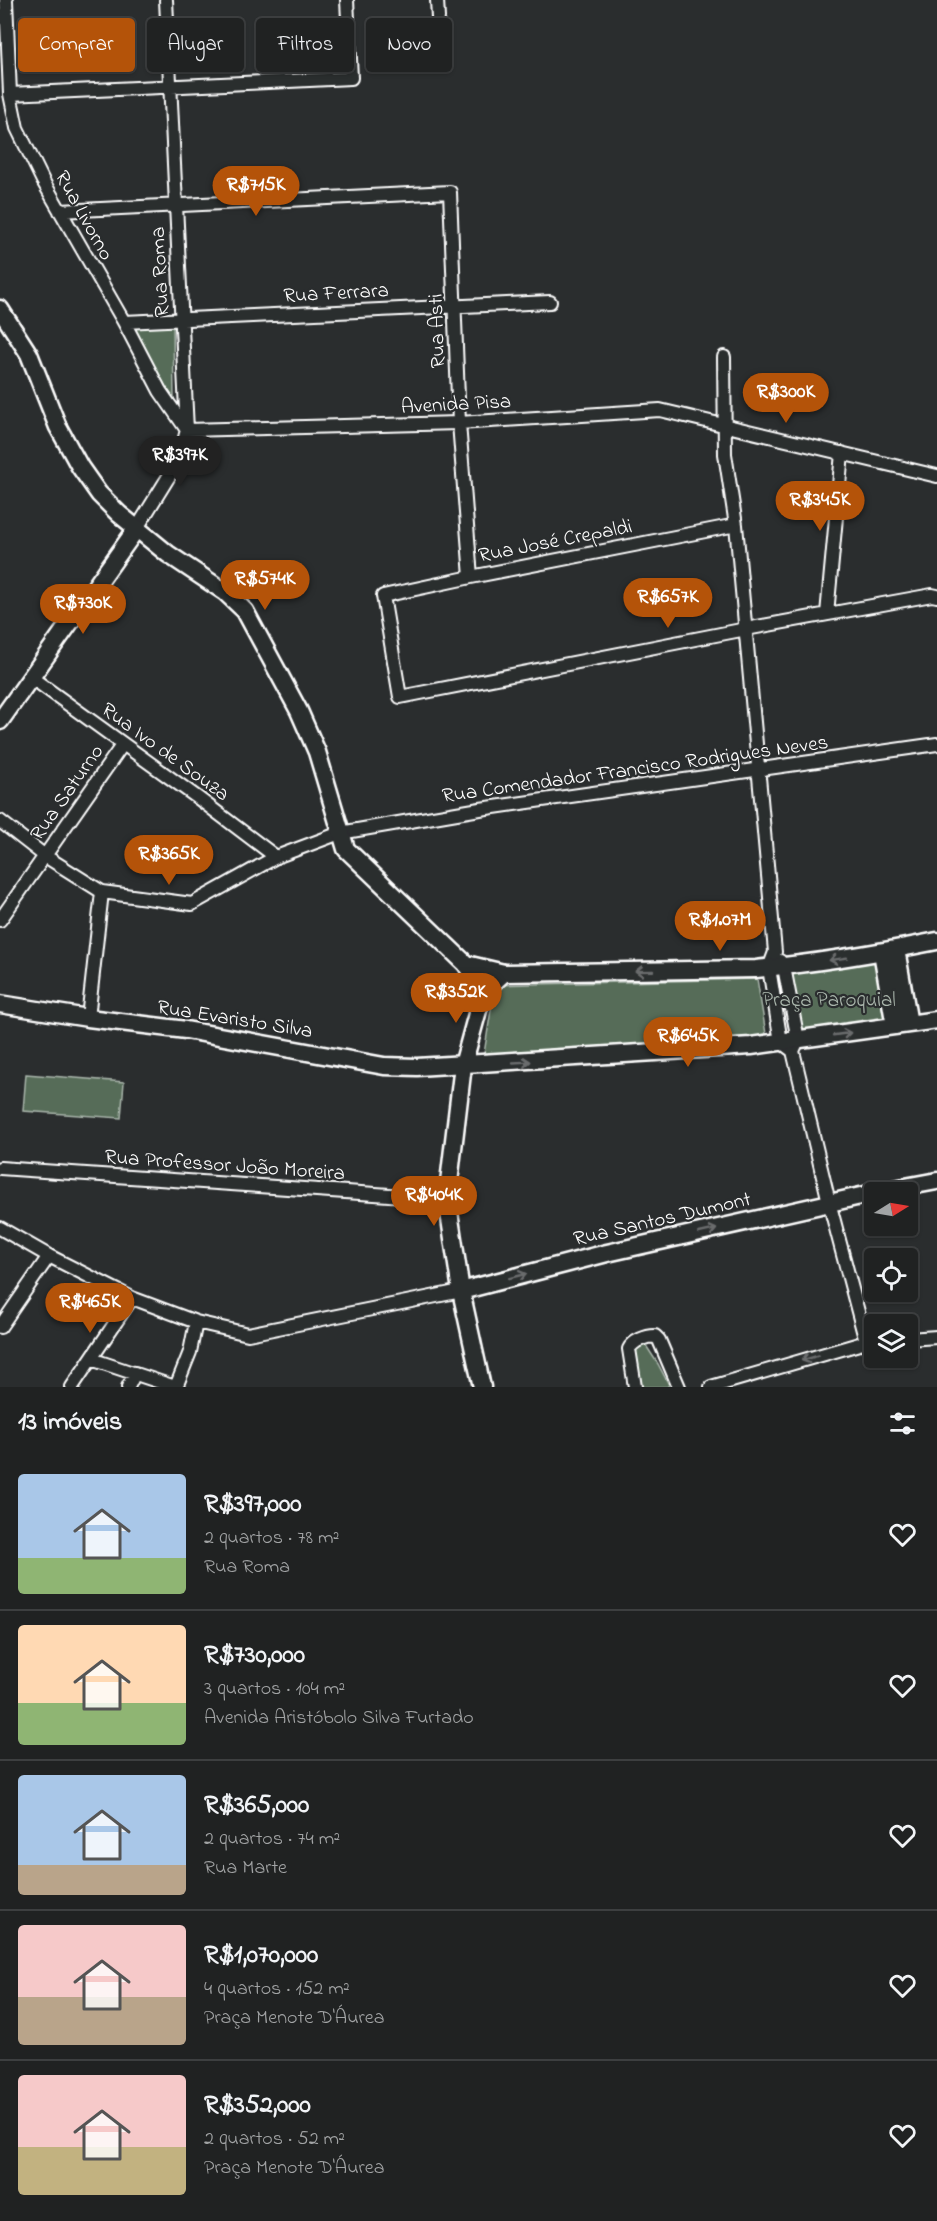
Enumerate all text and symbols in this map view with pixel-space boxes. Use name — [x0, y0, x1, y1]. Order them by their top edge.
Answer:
chip: Comprar — [18, 18, 135, 72]
chip: Alugar — [147, 18, 244, 72]
chip: Filtros — [256, 18, 354, 72]
chip: Novo — [366, 18, 452, 72]
street label: Rua Livorno — [46, 166, 120, 266]
pin: R$715K — [207, 166, 305, 217]
text: R$715K — [227, 171, 285, 200]
street label: Rua Roma — [144, 226, 178, 318]
street label: Rua Ferrara — [283, 276, 390, 312]
street label: Rua Asti — [422, 293, 454, 369]
pin: R$300K — [737, 373, 835, 424]
text: R$300K — [757, 378, 815, 407]
street label: Avenida Pisa — [400, 387, 512, 423]
pin: R$397K — [131, 436, 229, 487]
text: R$397K — [152, 441, 208, 470]
pin: R$345K — [771, 481, 869, 532]
text: R$345K — [790, 486, 850, 515]
street label: Rua José Crepaldi — [476, 512, 635, 572]
pin: R$574K — [216, 560, 314, 611]
text: R$574K — [235, 565, 295, 594]
pin: R$657K — [619, 578, 717, 629]
text: R$657K — [637, 583, 699, 612]
pin: R$730K — [34, 584, 132, 635]
text: R$730K — [54, 589, 112, 618]
street label: Rua Ivo de Souza — [94, 696, 235, 810]
street label: Rua Comendador Francisco Rodrigues Neves — [440, 728, 830, 814]
street label: Rua Saturno — [23, 739, 112, 848]
pin: R$365K — [120, 835, 218, 886]
text: R$365K — [138, 840, 200, 869]
pin: R$1.07M — [665, 901, 775, 952]
text: R$1.07M — [689, 906, 751, 935]
one-way arrow — [829, 953, 849, 964]
one-way arrow — [634, 965, 654, 976]
pin: R$352K — [407, 973, 505, 1024]
text: R$352K — [425, 978, 487, 1007]
park label: Praça Paroquial — [762, 986, 896, 1016]
street label: Rua Evaristo Silva — [155, 993, 314, 1047]
pin: R$645K — [639, 1017, 737, 1068]
text: R$645K — [657, 1022, 719, 1051]
one-way arrow — [831, 1029, 851, 1040]
one-way arrow — [511, 1057, 531, 1068]
street label: Rua Professor João Moreira — [104, 1143, 346, 1189]
pin: R$404K — [385, 1176, 483, 1227]
text: R$404K — [405, 1181, 463, 1210]
north arrow — [864, 1182, 918, 1236]
map controls — [864, 1182, 918, 1368]
street label: Rua Santos Dumont — [571, 1185, 754, 1255]
one-way arrow — [698, 1224, 717, 1236]
button: locate — [864, 1248, 918, 1302]
one-way arrow — [508, 1270, 527, 1282]
pin: R$465K — [41, 1283, 139, 1334]
text: R$465K — [59, 1288, 121, 1317]
button: layers — [864, 1314, 918, 1368]
one-way arrow — [801, 1353, 820, 1364]
text: 13 imóveis — [18, 1404, 122, 1442]
icon: filters — [886, 1407, 919, 1440]
text: R$397,000 — [204, 1486, 302, 1524]
icon: home — [66, 1498, 138, 1570]
icon: heart — [886, 1518, 919, 1551]
text: 2 quartos · 78 m² — [204, 1524, 339, 1553]
text: Rua Roma — [204, 1553, 290, 1582]
text: R$730,000 — [204, 1637, 305, 1675]
icon: home — [66, 1649, 138, 1721]
icon: heart — [886, 1669, 919, 1702]
text: 3 quartos · 104 m² — [204, 1675, 345, 1704]
text: Avenida Aristóbolo Silva Furtado — [204, 1704, 474, 1733]
text: R$365,000 — [204, 1787, 309, 1825]
icon: home — [66, 1799, 138, 1871]
icon: heart — [886, 1819, 919, 1852]
text: 2 quartos · 74 m² — [204, 1825, 340, 1854]
text: Rua Marte — [204, 1854, 287, 1883]
text: R$1,070,000 — [204, 1937, 318, 1975]
icon: home — [66, 1949, 138, 2021]
icon: heart — [886, 1969, 919, 2002]
text: 4 quartos · 152 m² — [204, 1975, 350, 2004]
text: Praça Menote D'Áurea — [204, 2004, 385, 2033]
text: R$352,000 — [204, 2087, 311, 2125]
icon: home — [66, 2099, 138, 2171]
icon: heart — [886, 2119, 919, 2152]
text: 2 quartos · 52 m² — [204, 2125, 345, 2154]
text: Praça Menote D'Áurea — [204, 2154, 385, 2183]

